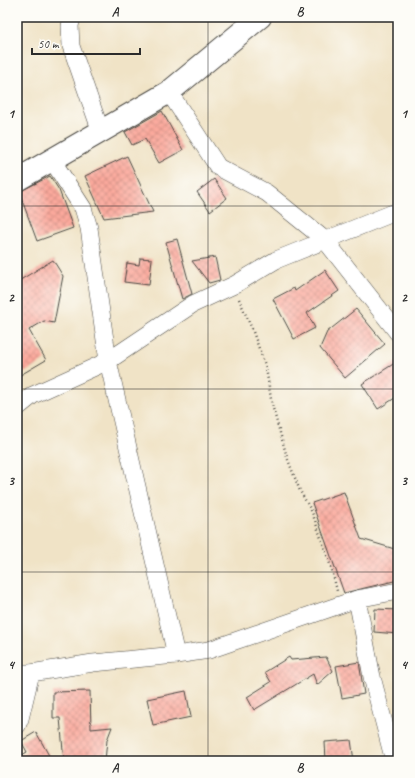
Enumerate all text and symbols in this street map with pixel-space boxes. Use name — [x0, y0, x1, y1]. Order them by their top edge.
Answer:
text: A — [112, 4, 120, 20]
text: B — [297, 4, 305, 20]
scale bar — [32, 30, 140, 56]
text: 50 m — [38, 36, 60, 52]
text: 1 — [8, 106, 16, 122]
text: 1 — [401, 106, 409, 122]
text: 2 — [8, 290, 15, 306]
text: 2 — [401, 290, 408, 306]
text: 3 — [8, 473, 15, 489]
text: 3 — [401, 473, 408, 489]
text: 4 — [8, 657, 16, 673]
text: 4 — [401, 657, 409, 673]
text: A — [112, 760, 120, 776]
text: B — [297, 760, 305, 776]

